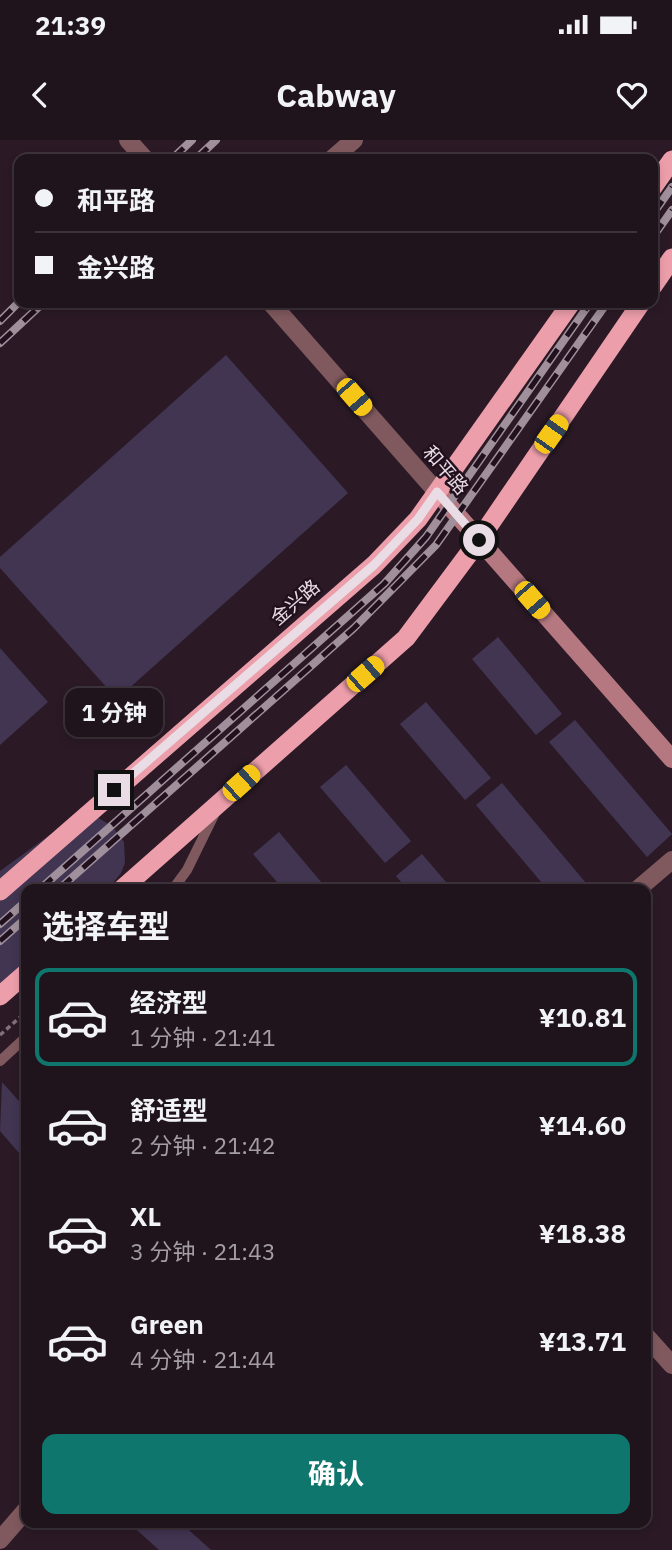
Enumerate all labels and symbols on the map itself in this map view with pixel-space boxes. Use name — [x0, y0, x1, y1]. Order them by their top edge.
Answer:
car — [333, 374, 376, 420]
car — [531, 411, 572, 457]
street label: 和平路 — [418, 441, 474, 499]
route start — [463, 524, 495, 556]
street label: 金兴路 — [266, 574, 324, 630]
car — [511, 577, 554, 623]
car — [343, 652, 388, 696]
callout: 1 分钟 — [65, 688, 163, 738]
car — [219, 761, 264, 805]
route end — [98, 774, 130, 806]

